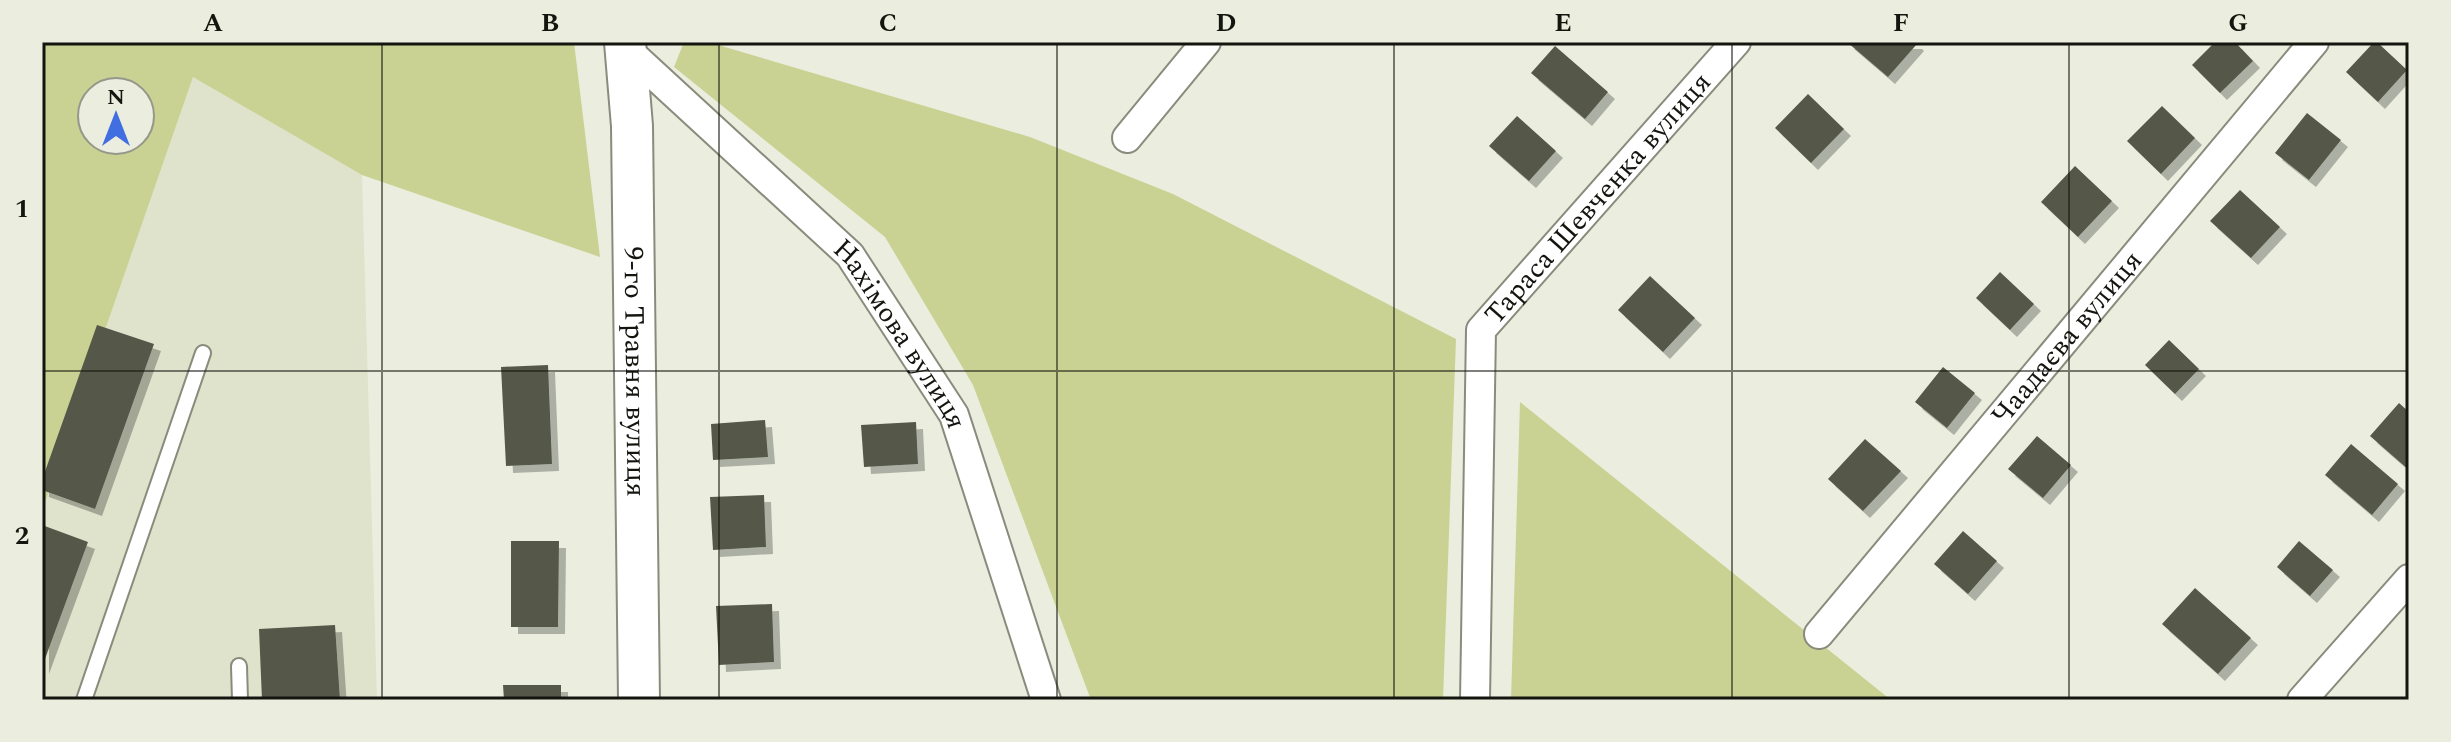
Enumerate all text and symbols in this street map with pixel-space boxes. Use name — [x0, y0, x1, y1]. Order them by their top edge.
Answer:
text: A — [203, 3, 223, 43]
text: B — [541, 3, 559, 43]
text: C — [879, 3, 897, 43]
text: D — [1216, 3, 1236, 43]
text: E — [1554, 3, 1572, 43]
text: F — [1893, 3, 1909, 43]
text: G — [2228, 3, 2248, 43]
street label: Тараса Шевченка вулиця — [1474, 62, 1721, 334]
north arrow — [76, 76, 156, 156]
text: N — [107, 81, 125, 114]
text: 1 — [15, 189, 29, 229]
street label: Нахімова вулиця — [823, 228, 978, 434]
street label: Чаадаєва вулиця — [1981, 241, 2153, 435]
street label: 9-го Травня вулиця — [612, 246, 658, 497]
text: 2 — [15, 516, 29, 556]

